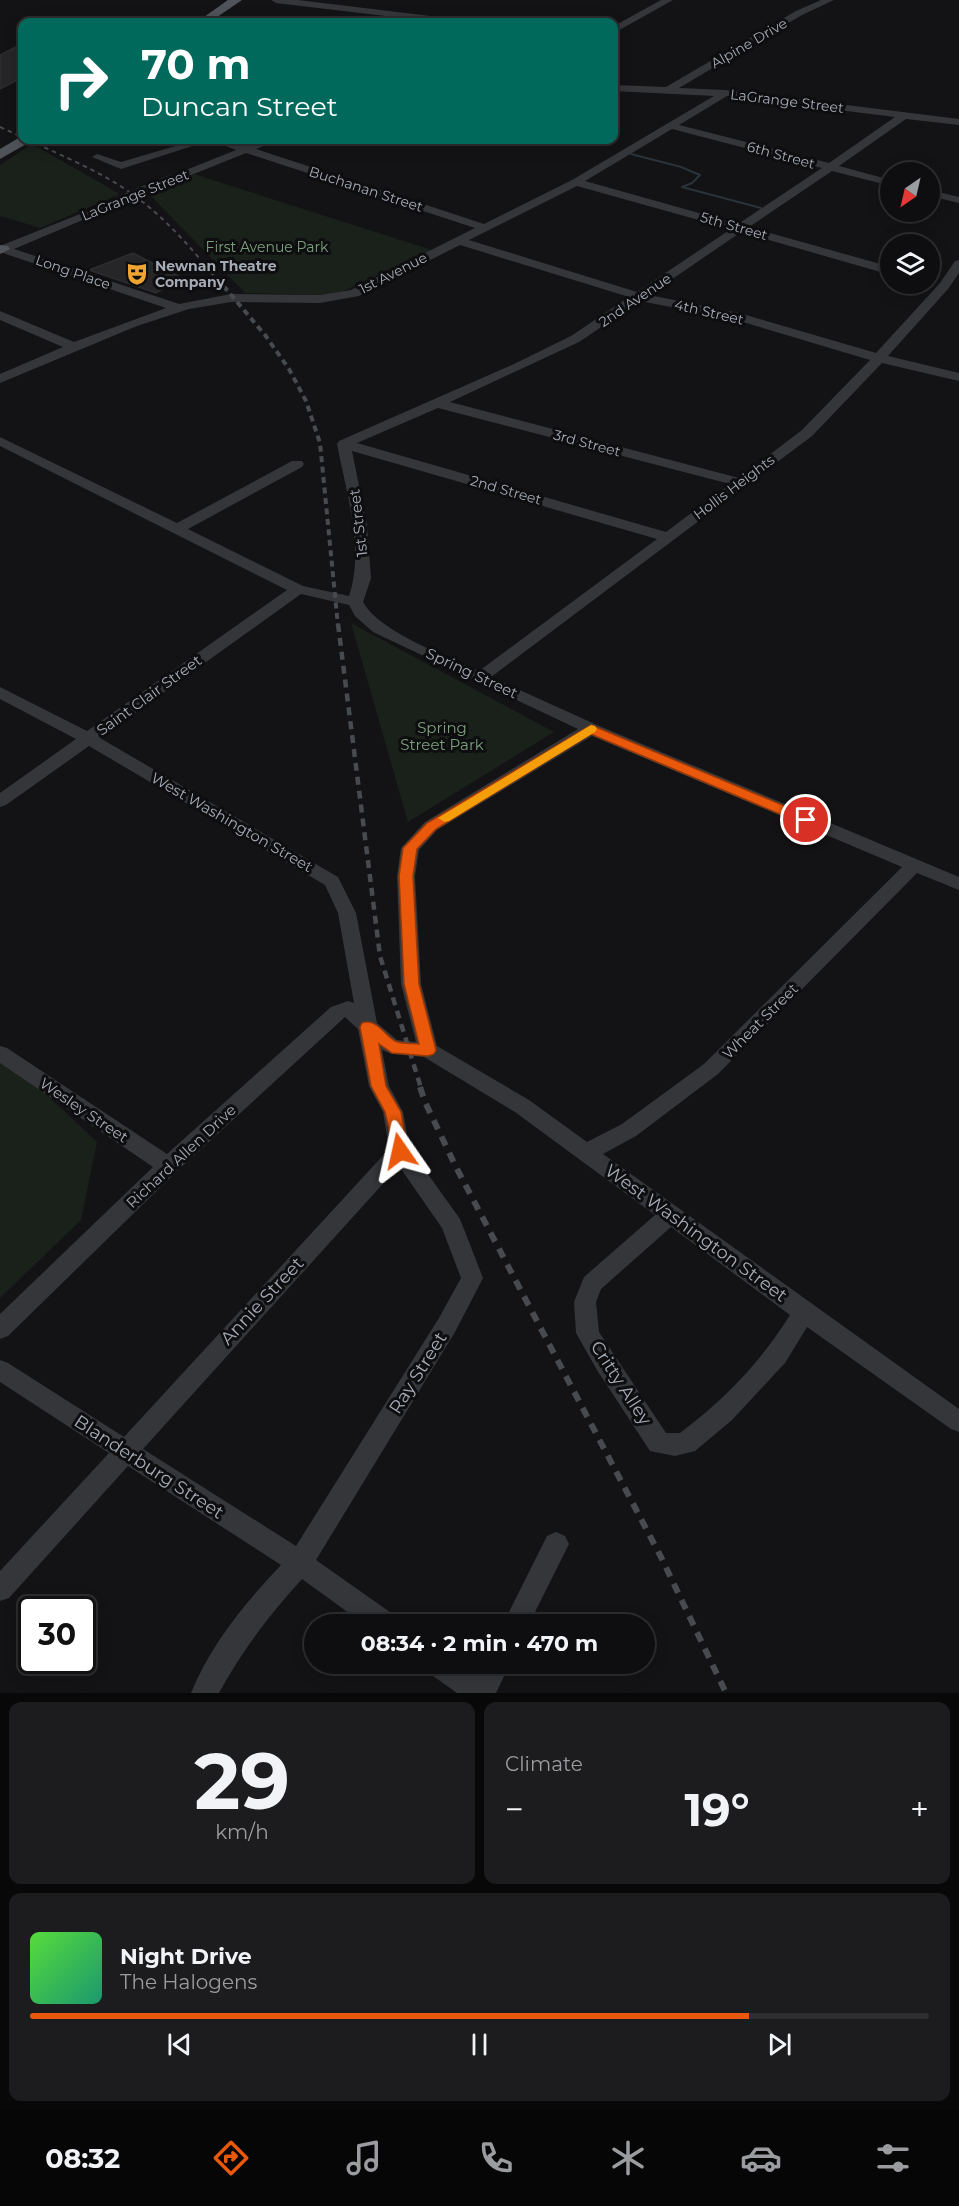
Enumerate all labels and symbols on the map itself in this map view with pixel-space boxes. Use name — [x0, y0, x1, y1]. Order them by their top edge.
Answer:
street label: Alpine Drive — [708, 14, 790, 72]
street label: LaGrange Street — [729, 85, 845, 117]
street label: 6th Street — [745, 137, 817, 173]
street label: Buchanan Street — [307, 162, 425, 216]
north arrow — [880, 162, 940, 222]
street label: LaGrange Street — [79, 165, 192, 225]
street label: 5th Street — [698, 208, 770, 244]
park label: First Avenue Park — [206, 238, 329, 256]
street label: 1st Avenue — [356, 248, 430, 298]
street label: Long Place — [33, 251, 113, 293]
place label: Newnan Theatre Company — [155, 257, 277, 291]
theatre icon: Newnan Theatre Company — [124, 261, 150, 287]
street label: 2nd Avenue — [595, 269, 675, 331]
street label: 4th Street — [673, 295, 746, 329]
street label: 3rd Street — [551, 425, 623, 461]
street label: Hollis Heights — [690, 450, 778, 523]
street label: 2nd Street — [468, 471, 544, 509]
street label: 1st Street — [344, 488, 372, 558]
street label: Spring Street — [423, 643, 521, 703]
street label: Saint Clair Street — [93, 651, 205, 739]
park label: Spring Street Park — [400, 718, 484, 754]
street label: West Washington Street — [148, 768, 316, 876]
pin — [780, 794, 831, 845]
street label: Wheat Street — [718, 979, 802, 1063]
street label: Wesley Street — [36, 1073, 132, 1147]
street label: Richard Allen Drive — [122, 1100, 240, 1212]
position arrow — [368, 1119, 432, 1183]
street label: West Washington Street — [600, 1159, 792, 1307]
street label: Annie Street — [216, 1253, 308, 1349]
street label: Ray Street — [384, 1328, 452, 1418]
street label: Critty Alley — [586, 1337, 656, 1429]
street label: Blanderburg Street — [70, 1410, 228, 1524]
speed limit sign: 30 — [18, 1596, 96, 1674]

